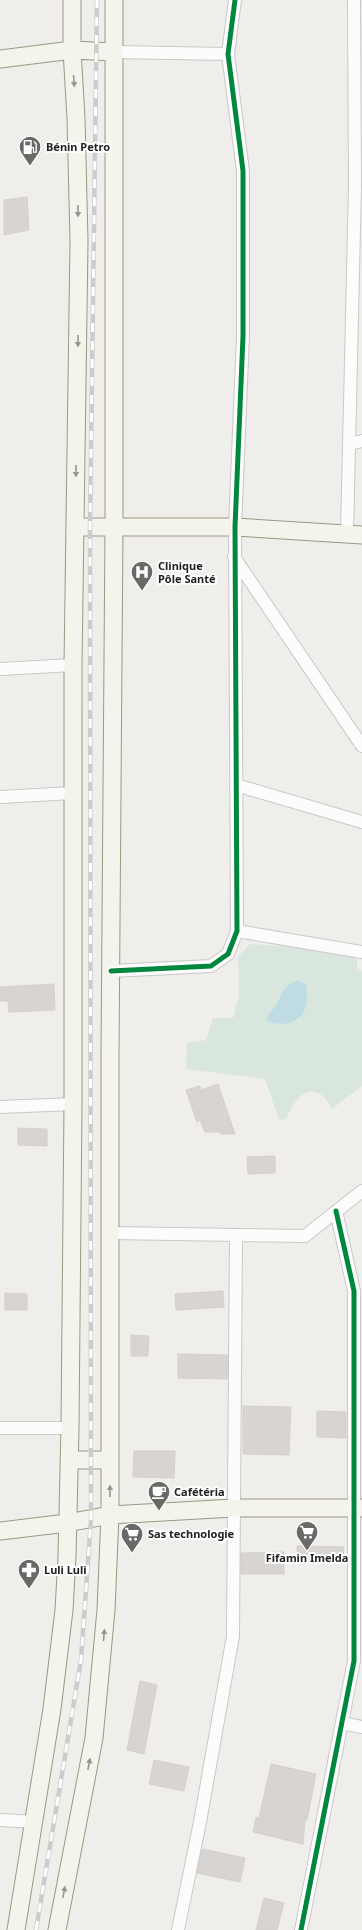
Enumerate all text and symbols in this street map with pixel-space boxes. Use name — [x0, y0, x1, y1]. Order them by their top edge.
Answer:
one-way arrow — [70, 75, 77, 87]
fuel station icon: Bénin Petro — [17, 134, 43, 167]
place label: Bénin Petro — [46, 139, 110, 154]
one-way arrow — [75, 205, 81, 218]
one-way arrow — [74, 335, 81, 347]
one-way arrow — [73, 465, 79, 478]
place label: Clinique Pôle Santé — [158, 558, 216, 586]
hospital icon: Clinique Pôle Santé — [129, 559, 155, 592]
cafe icon: Cafétéria — [146, 1479, 172, 1512]
one-way arrow — [107, 1484, 113, 1497]
place label: Cafétéria — [174, 1484, 225, 1499]
supermarket icon: Fifamin Imelda — [294, 1519, 320, 1552]
supermarket icon: Sas technologie — [119, 1521, 145, 1554]
place label: Sas technologie — [148, 1526, 235, 1541]
place label: Fifamin Imelda — [266, 1550, 348, 1565]
pharmacy icon: Luli Luli — [16, 1557, 42, 1590]
place label: Luli Luli — [44, 1562, 87, 1577]
one-way arrow — [100, 1629, 107, 1641]
one-way arrow — [86, 1758, 92, 1770]
one-way arrow — [61, 1886, 67, 1898]

